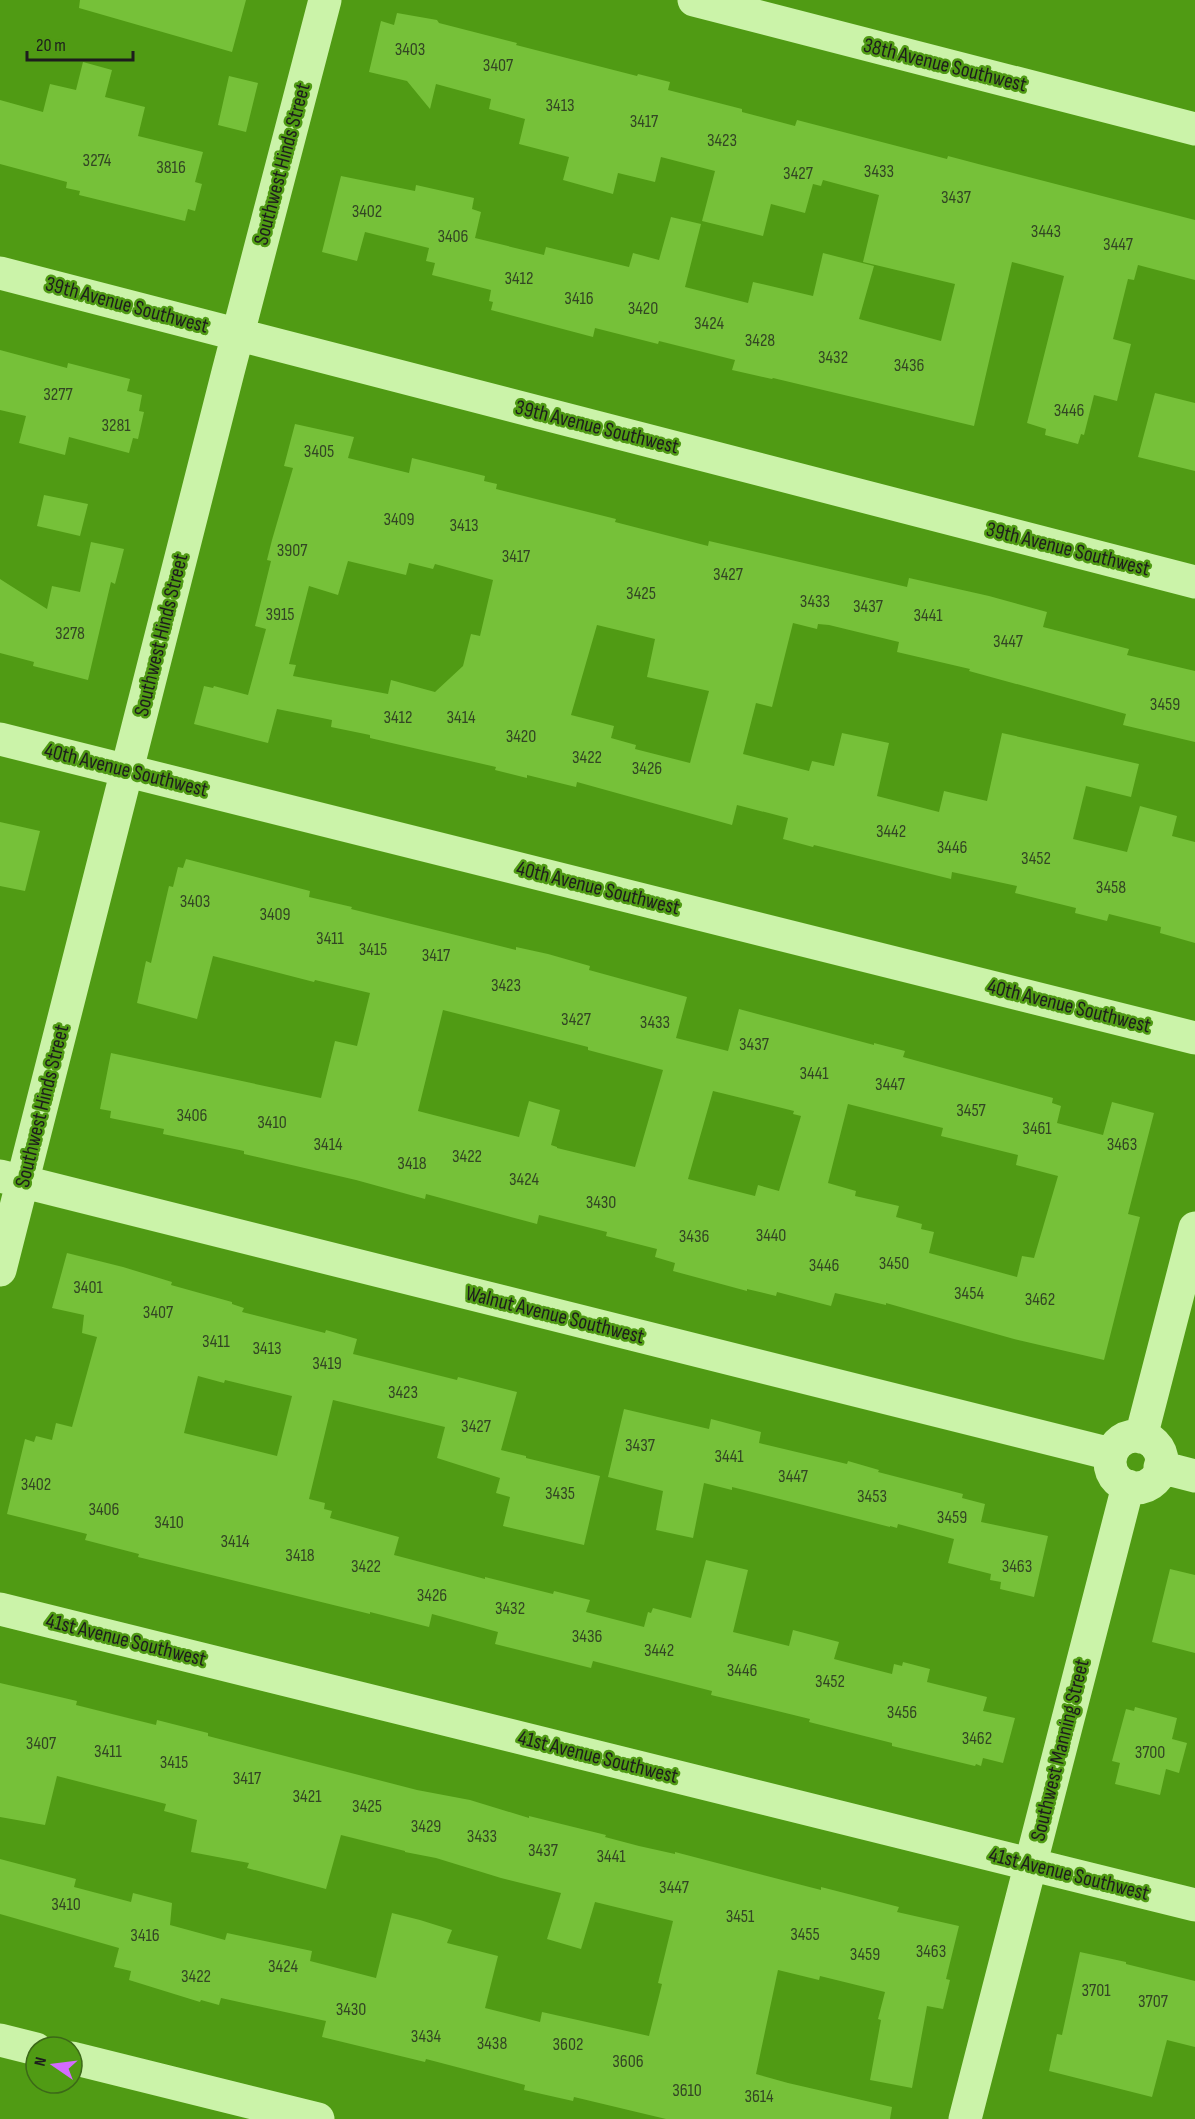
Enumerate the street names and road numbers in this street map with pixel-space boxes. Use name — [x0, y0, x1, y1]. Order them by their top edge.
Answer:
street label: 38th Avenue Southwest — [861, 33, 1029, 97]
street label: Southwest Hinds Street — [248, 80, 316, 248]
street label: 39th Avenue Southwest — [43, 271, 211, 339]
street label: 39th Avenue Southwest — [513, 395, 681, 459]
street label: 39th Avenue Southwest — [984, 517, 1152, 581]
street label: Southwest Hinds Street — [129, 551, 193, 719]
street label: 40th Avenue Southwest — [42, 738, 210, 802]
street label: 40th Avenue Southwest — [514, 856, 682, 920]
street label: 40th Avenue Southwest — [985, 974, 1153, 1038]
street label: Southwest Hinds Street — [10, 1022, 74, 1190]
street label: Walnut Avenue Southwest — [463, 1281, 647, 1349]
street label: 41st Avenue Southwest — [43, 1608, 209, 1672]
street label: Southwest Manning Street — [1025, 1656, 1095, 1844]
street label: 41st Avenue Southwest — [515, 1725, 681, 1789]
street label: 41st Avenue Southwest — [986, 1842, 1152, 1906]

